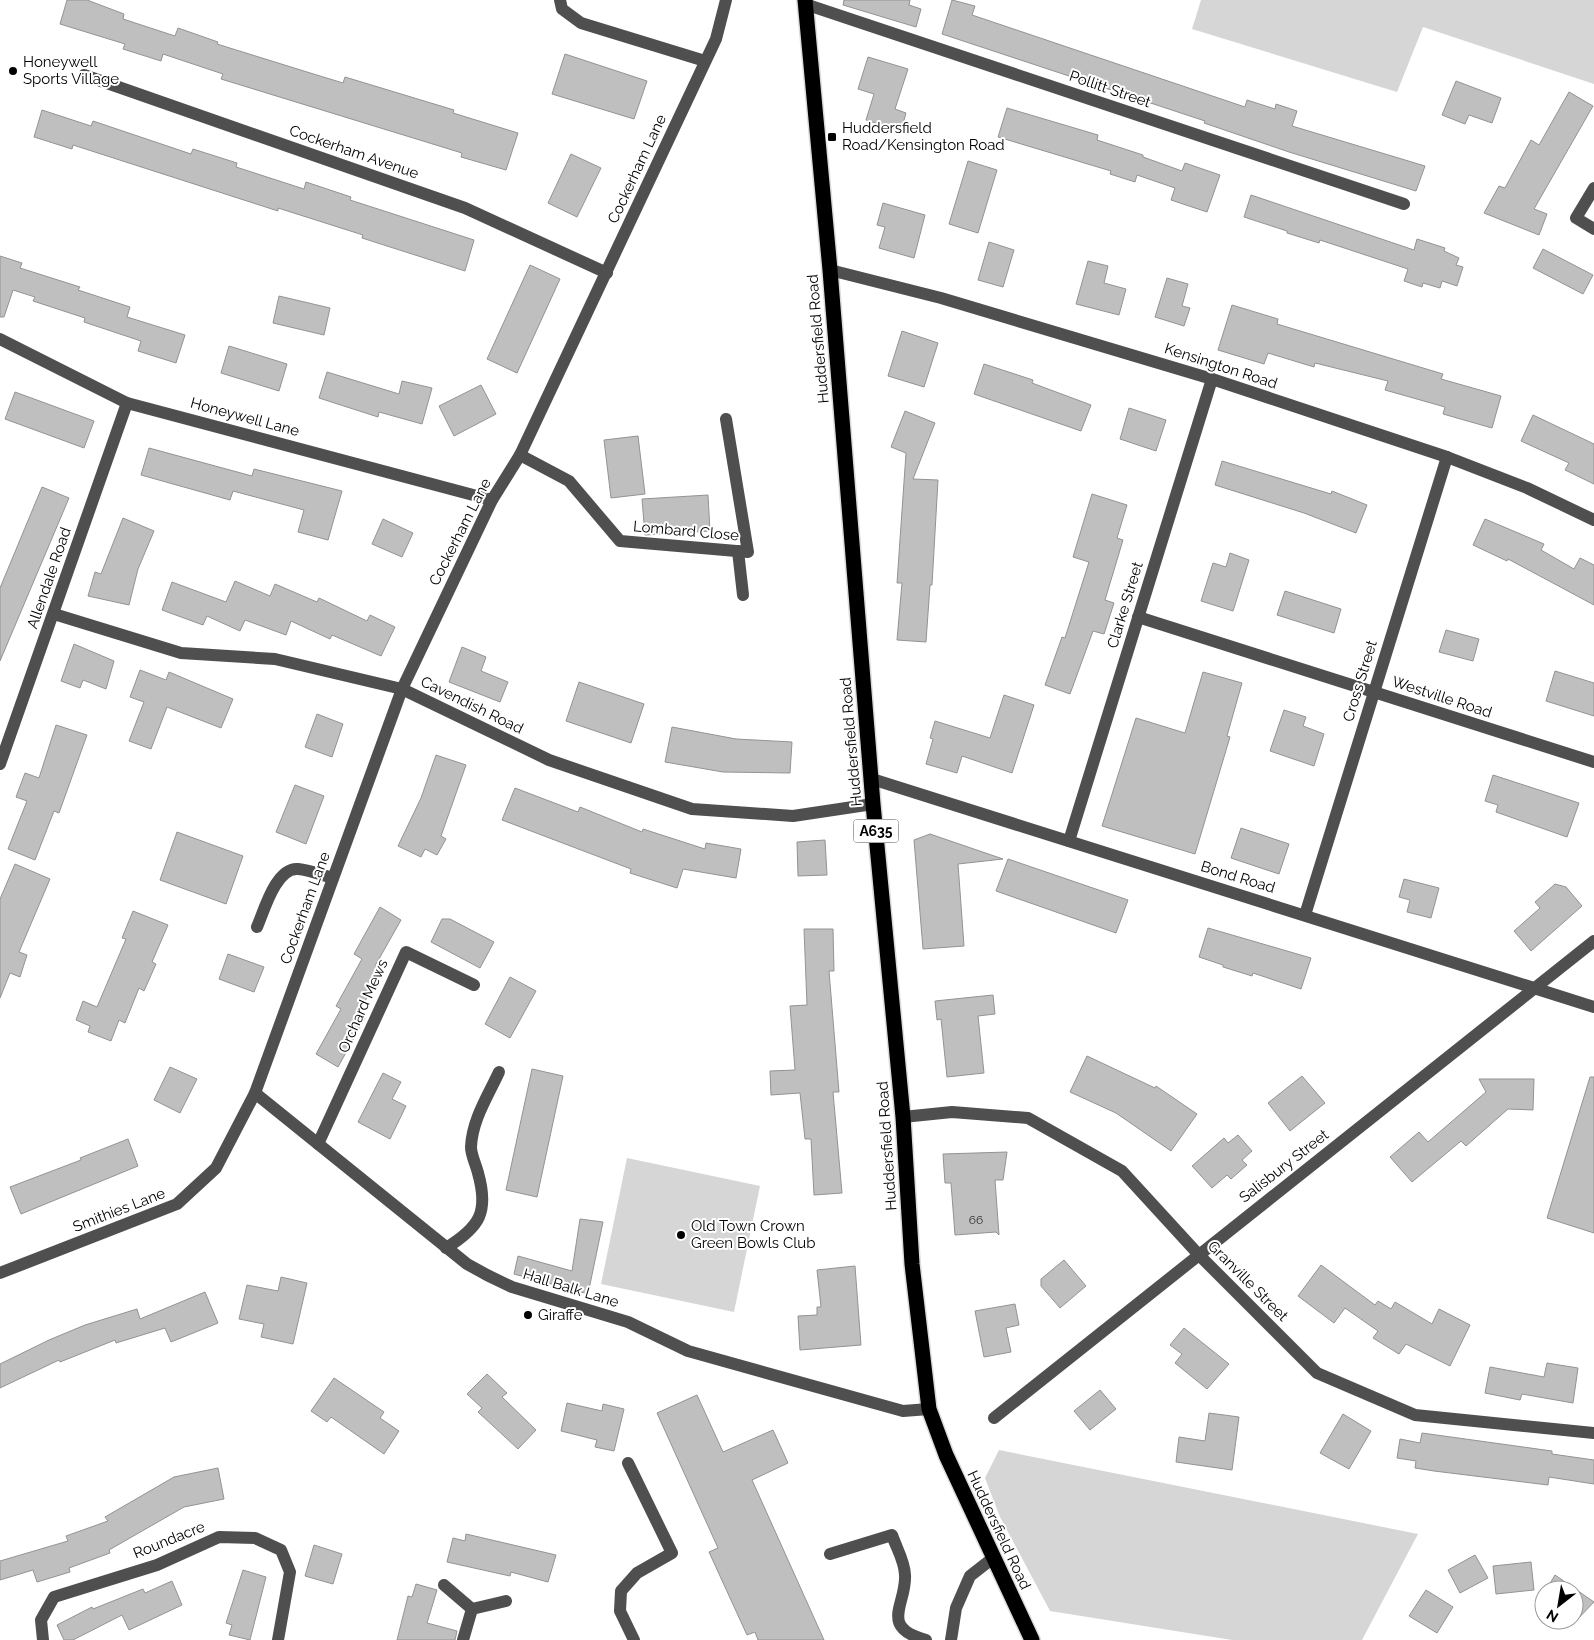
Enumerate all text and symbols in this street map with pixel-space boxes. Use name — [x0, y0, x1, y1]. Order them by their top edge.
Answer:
place label: Honeywell Sports Village — [23, 53, 119, 88]
marker: Honeywell Sports Village — [7, 65, 19, 77]
street label: Pollitt Street — [1067, 67, 1153, 111]
street label: Cockerham Lane — [604, 112, 670, 226]
place label: Huddersfield Road/Kensington Road — [842, 119, 1005, 154]
street label: Cockerham Avenue — [287, 121, 421, 183]
marker: Huddersfield Road/Kensington Road — [826, 131, 838, 143]
street label: Huddersfield Road — [803, 274, 833, 404]
street label: Kensington Road — [1162, 339, 1280, 393]
street label: Honeywell Lane — [189, 394, 302, 440]
street label: Cockerham Lane — [425, 475, 495, 589]
street label: Lombard Close — [632, 517, 740, 545]
street label: Allendale Road — [23, 525, 75, 631]
street label: Clarke Street — [1103, 560, 1147, 650]
street label: Cross Street — [1339, 638, 1381, 724]
street label: Cavendish Road — [418, 672, 526, 738]
street label: Westville Road — [1390, 672, 1494, 722]
street label: Huddersfield Road — [836, 677, 866, 807]
road number: A635 — [854, 819, 898, 842]
street label: Cockerham Lane — [276, 849, 334, 967]
street label: Bond Road — [1199, 857, 1277, 897]
street label: Orchard Mews — [334, 956, 392, 1056]
street label: Huddersfield Road — [874, 1081, 900, 1211]
street label: Salisbury Street — [1236, 1126, 1332, 1206]
street label: Smithies Lane — [70, 1184, 168, 1236]
house number: 66 — [969, 1213, 983, 1227]
place label: Old Town Crown Green Bowls Club — [691, 1217, 815, 1252]
marker: Old Town Crown Green Bowls Club — [675, 1229, 687, 1241]
street label: Granville Street — [1204, 1237, 1292, 1325]
street label: Hall Balk Lane — [521, 1265, 621, 1311]
place label: Giraffe — [538, 1306, 583, 1324]
marker: Giraffe — [522, 1309, 534, 1321]
street label: Huddersfield Road — [963, 1467, 1035, 1593]
street label: Roundacre — [131, 1517, 208, 1563]
north arrow — [1534, 1580, 1584, 1630]
text: N — [1544, 1607, 1561, 1626]

